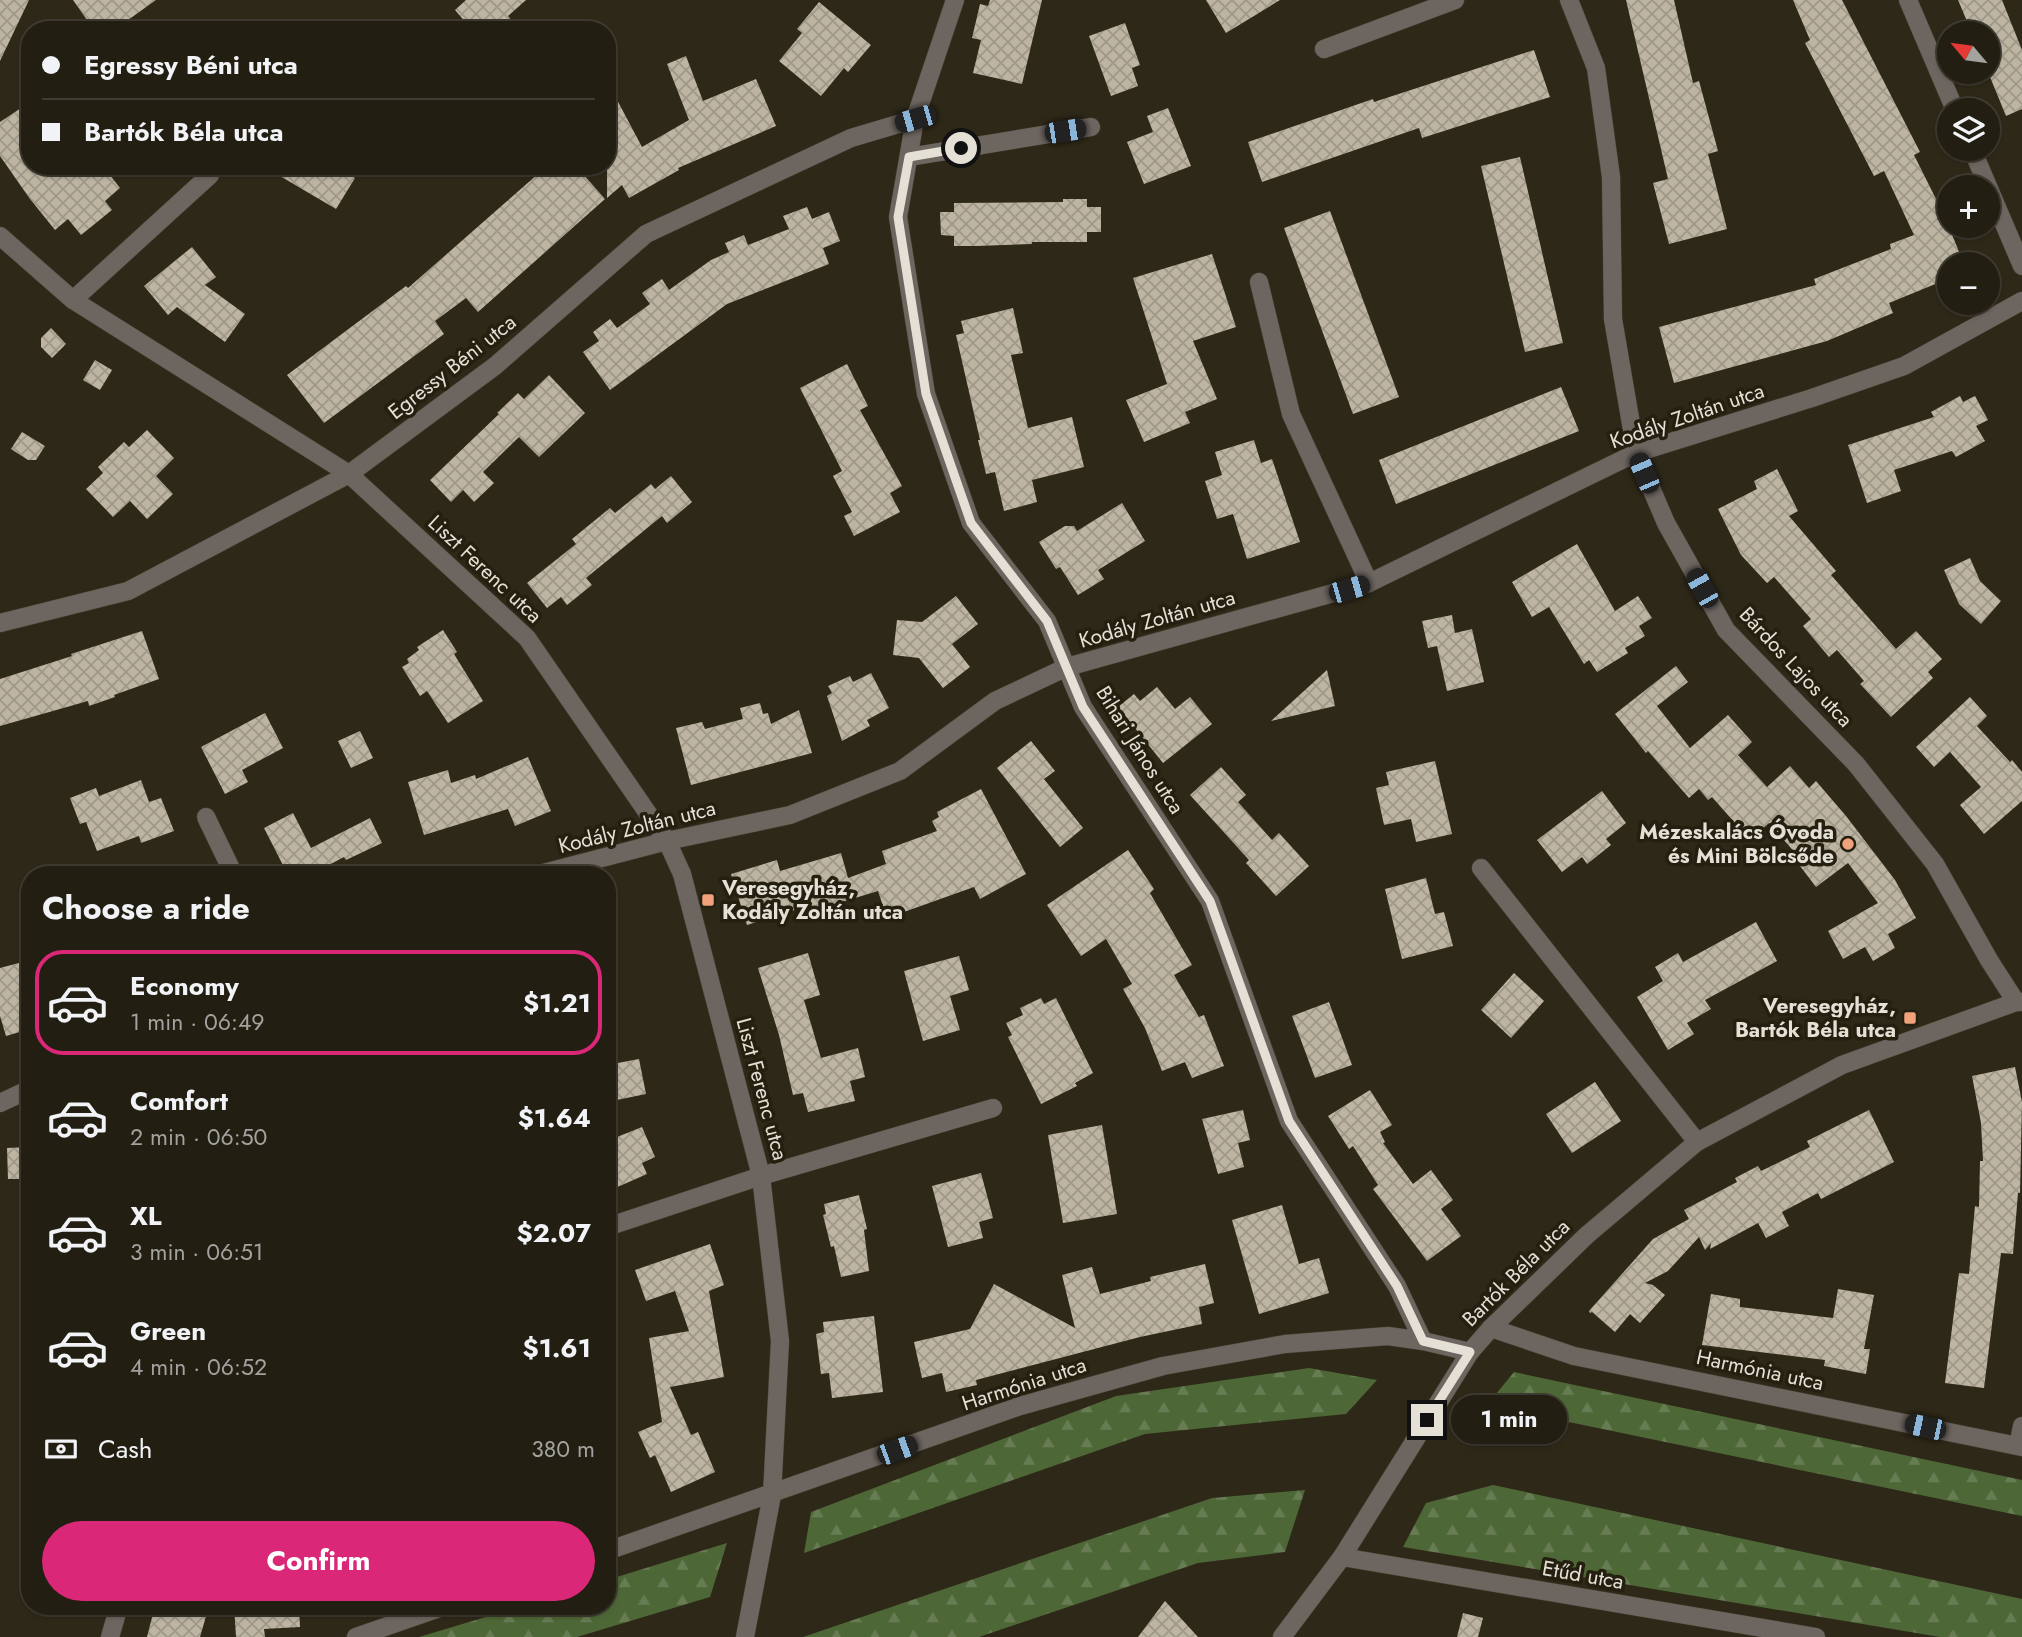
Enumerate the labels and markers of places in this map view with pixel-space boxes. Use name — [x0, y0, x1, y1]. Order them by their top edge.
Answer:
place label: Mézeskalács Óvoda és Mini Bölcsőde — [1639, 817, 1834, 871]
marker: Mézeskalács Óvoda és Mini Bölcsőde — [1840, 836, 1856, 852]
place label: Veresegyház, Kodály Zoltán utca — [721, 873, 903, 927]
marker: Veresegyház, Kodály Zoltán utca — [700, 892, 716, 908]
place label: Veresegyház, Bartók Béla utca — [1735, 991, 1896, 1045]
marker: Veresegyház, Bartók Béla utca — [1902, 1010, 1918, 1026]

